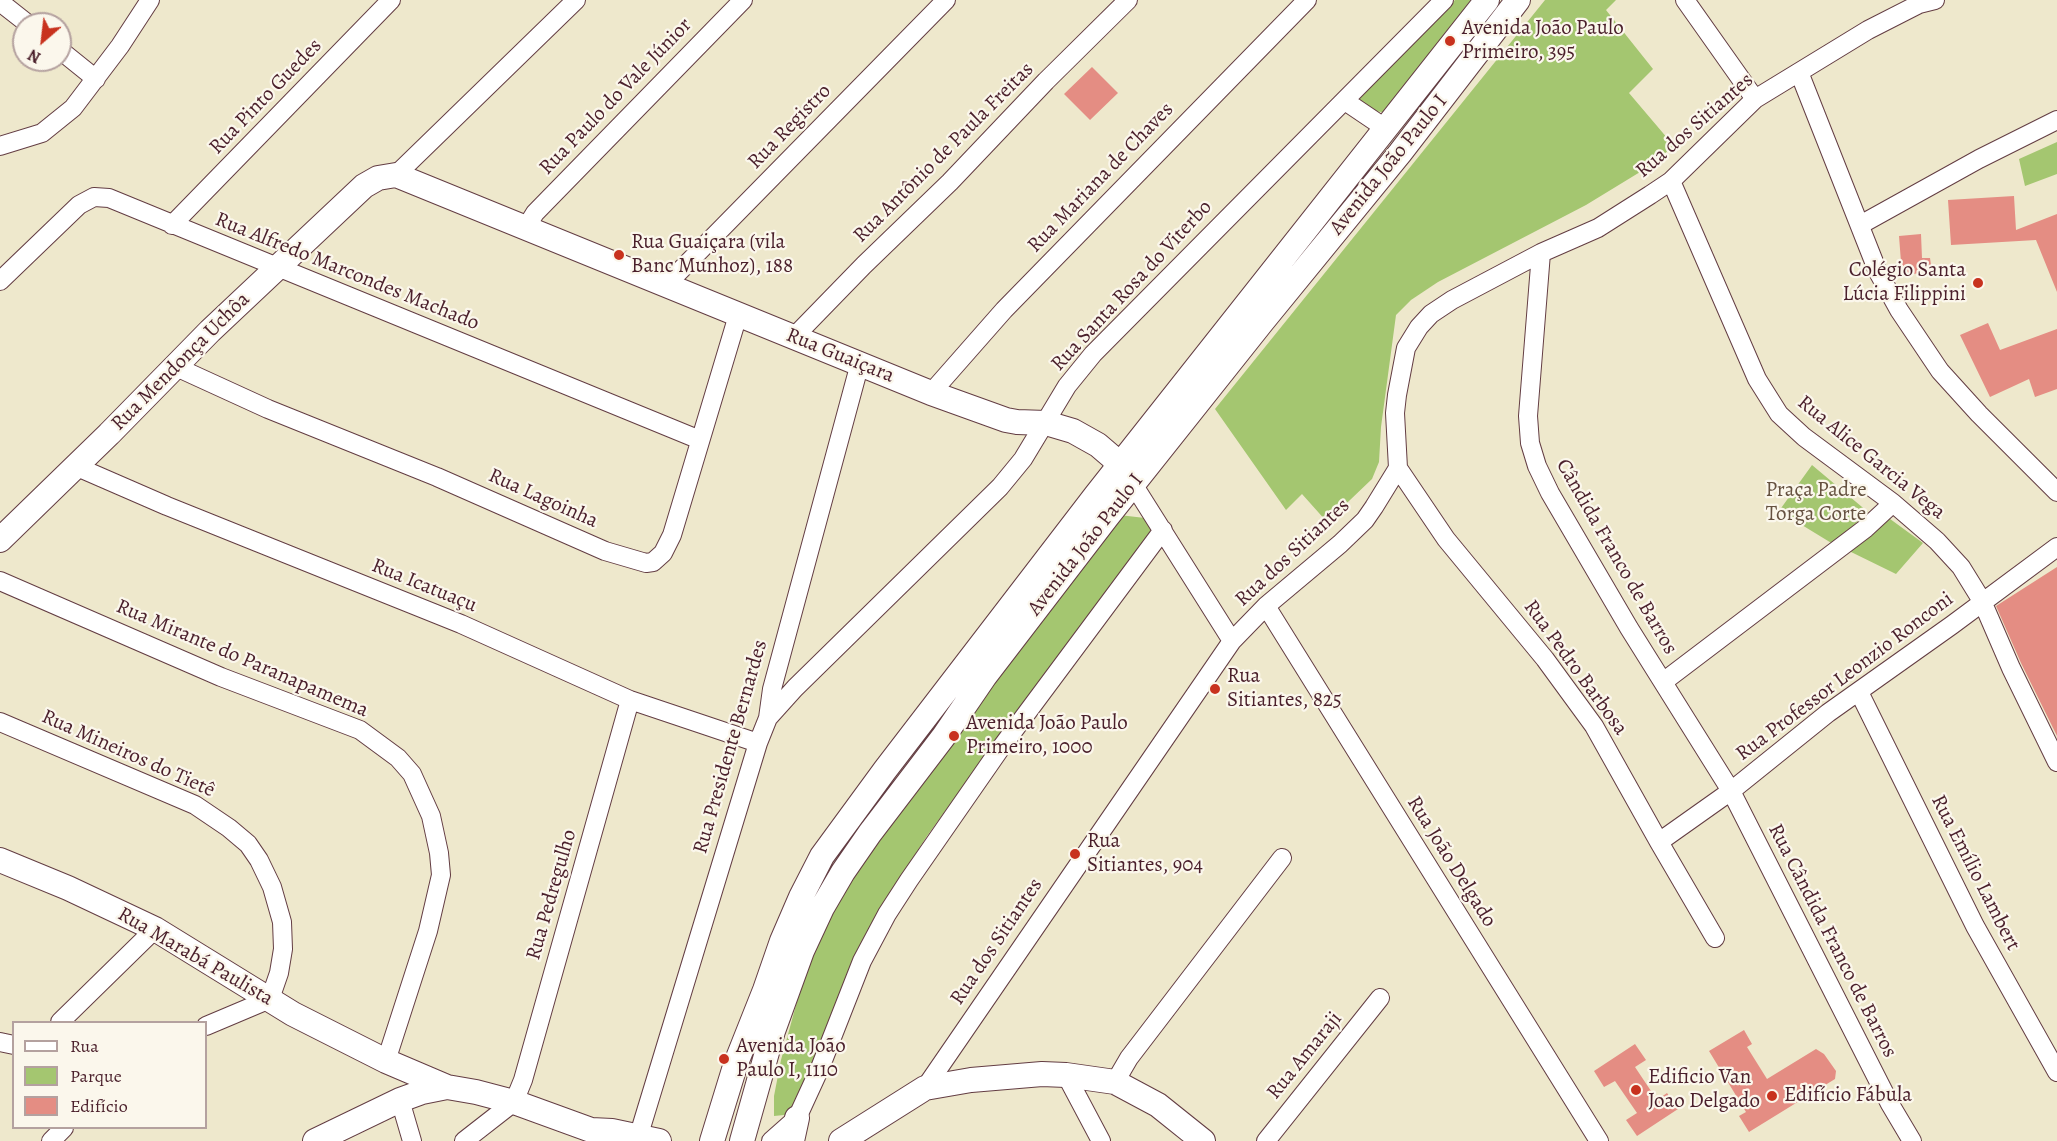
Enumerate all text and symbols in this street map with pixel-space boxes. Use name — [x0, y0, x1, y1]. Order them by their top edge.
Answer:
north arrow — [12, 12, 72, 72]
street label: Rua Paulo do Vale Júnior — [534, 13, 698, 181]
place label: Avenida João Paulo Primeiro, 395 — [1462, 16, 1624, 66]
street label: Rua Pinto Guedes — [204, 34, 328, 160]
marker: Avenida João Paulo Primeiro, 395 — [1443, 34, 1457, 48]
text: N — [24, 44, 45, 69]
street label: Rua Antônio de Paula Freitas — [848, 57, 1040, 249]
street label: Rua dos Sitiantes — [1631, 68, 1759, 184]
street label: Rua Registro — [743, 79, 837, 175]
street label: Avenida João Paulo I — [1325, 90, 1453, 240]
street label: Rua Mariana de Chaves — [1023, 97, 1179, 259]
street label: Rua Santa Rosa do Viterbo — [1046, 195, 1218, 377]
street label: Rua Alfredo Marcondes Machado — [211, 207, 483, 337]
place label: Rua Guaiçara (vila Banc Munhoz), 188 — [631, 230, 793, 280]
marker: Rua Guaiçara (vila Banc Munhoz), 188 — [612, 248, 626, 262]
place label: Colégio Santa Lúcia Filippini — [1842, 258, 1966, 308]
marker: Colégio Santa Lúcia Filippini — [1971, 276, 1985, 290]
street label: Rua Mendonça Uchôa — [106, 287, 256, 437]
street label: Rua Guaiçara — [782, 323, 898, 389]
street label: Rua Alice Garcia Vega — [1792, 391, 1950, 525]
street label: Cândida Franco de Barros — [1550, 455, 1682, 659]
street label: Rua Lagoinha — [484, 464, 602, 534]
street label: Avenida João Paulo I — [1023, 469, 1149, 621]
park label: Praça Padre Torga Corte — [1765, 478, 1867, 528]
street label: Rua dos Sitiantes — [1230, 493, 1356, 613]
street label: Rua Icatuaçu — [368, 553, 480, 619]
street label: Rua Professor Leonzio Ronconi — [1731, 587, 1959, 767]
street label: Rua Mirante do Paranapamema — [112, 594, 372, 724]
street label: Rua Pedro Barbosa — [1517, 595, 1633, 741]
street label: Rua Presidente Bernardes — [688, 637, 774, 857]
place label: Rua Sitiantes, 825 — [1227, 664, 1342, 714]
marker: Rua Sitiantes, 825 — [1208, 682, 1222, 696]
street label: Rua Mineiros do Tietê — [37, 704, 219, 804]
place label: Avenida João Paulo Primeiro, 1000 — [966, 711, 1128, 761]
marker: Avenida João Paulo Primeiro, 1000 — [947, 729, 961, 743]
street label: Rua Emílio Lambert — [1925, 791, 2025, 955]
street label: Rua João Delgado — [1401, 792, 1501, 932]
street label: Rua Cândida Franco de Barros — [1762, 820, 1902, 1062]
street label: Rua Pedregulho — [521, 827, 583, 963]
place label: Rua Sitiantes, 904 — [1087, 829, 1203, 879]
marker: Rua Sitiantes, 904 — [1068, 847, 1082, 861]
street label: Rua dos Sitiantes — [945, 874, 1049, 1010]
street label: Rua Marabá Paulista — [113, 902, 277, 1012]
street label: Rua Amaraji — [1262, 1007, 1348, 1105]
legend — [12, 1021, 207, 1129]
text: Rua — [70, 1034, 99, 1058]
place label: Avenida João Paulo I, 1110 — [736, 1034, 846, 1084]
marker: Avenida João Paulo I, 1110 — [717, 1052, 731, 1066]
text: Parque — [70, 1064, 122, 1088]
place label: Edificio Van Joao Delgado — [1648, 1065, 1760, 1115]
marker: Edificio Van Joao Delgado — [1629, 1083, 1643, 1097]
place label: Edifício Fábula — [1784, 1083, 1912, 1109]
marker: Edifício Fábula — [1765, 1089, 1779, 1103]
text: Edifício — [70, 1094, 128, 1118]

